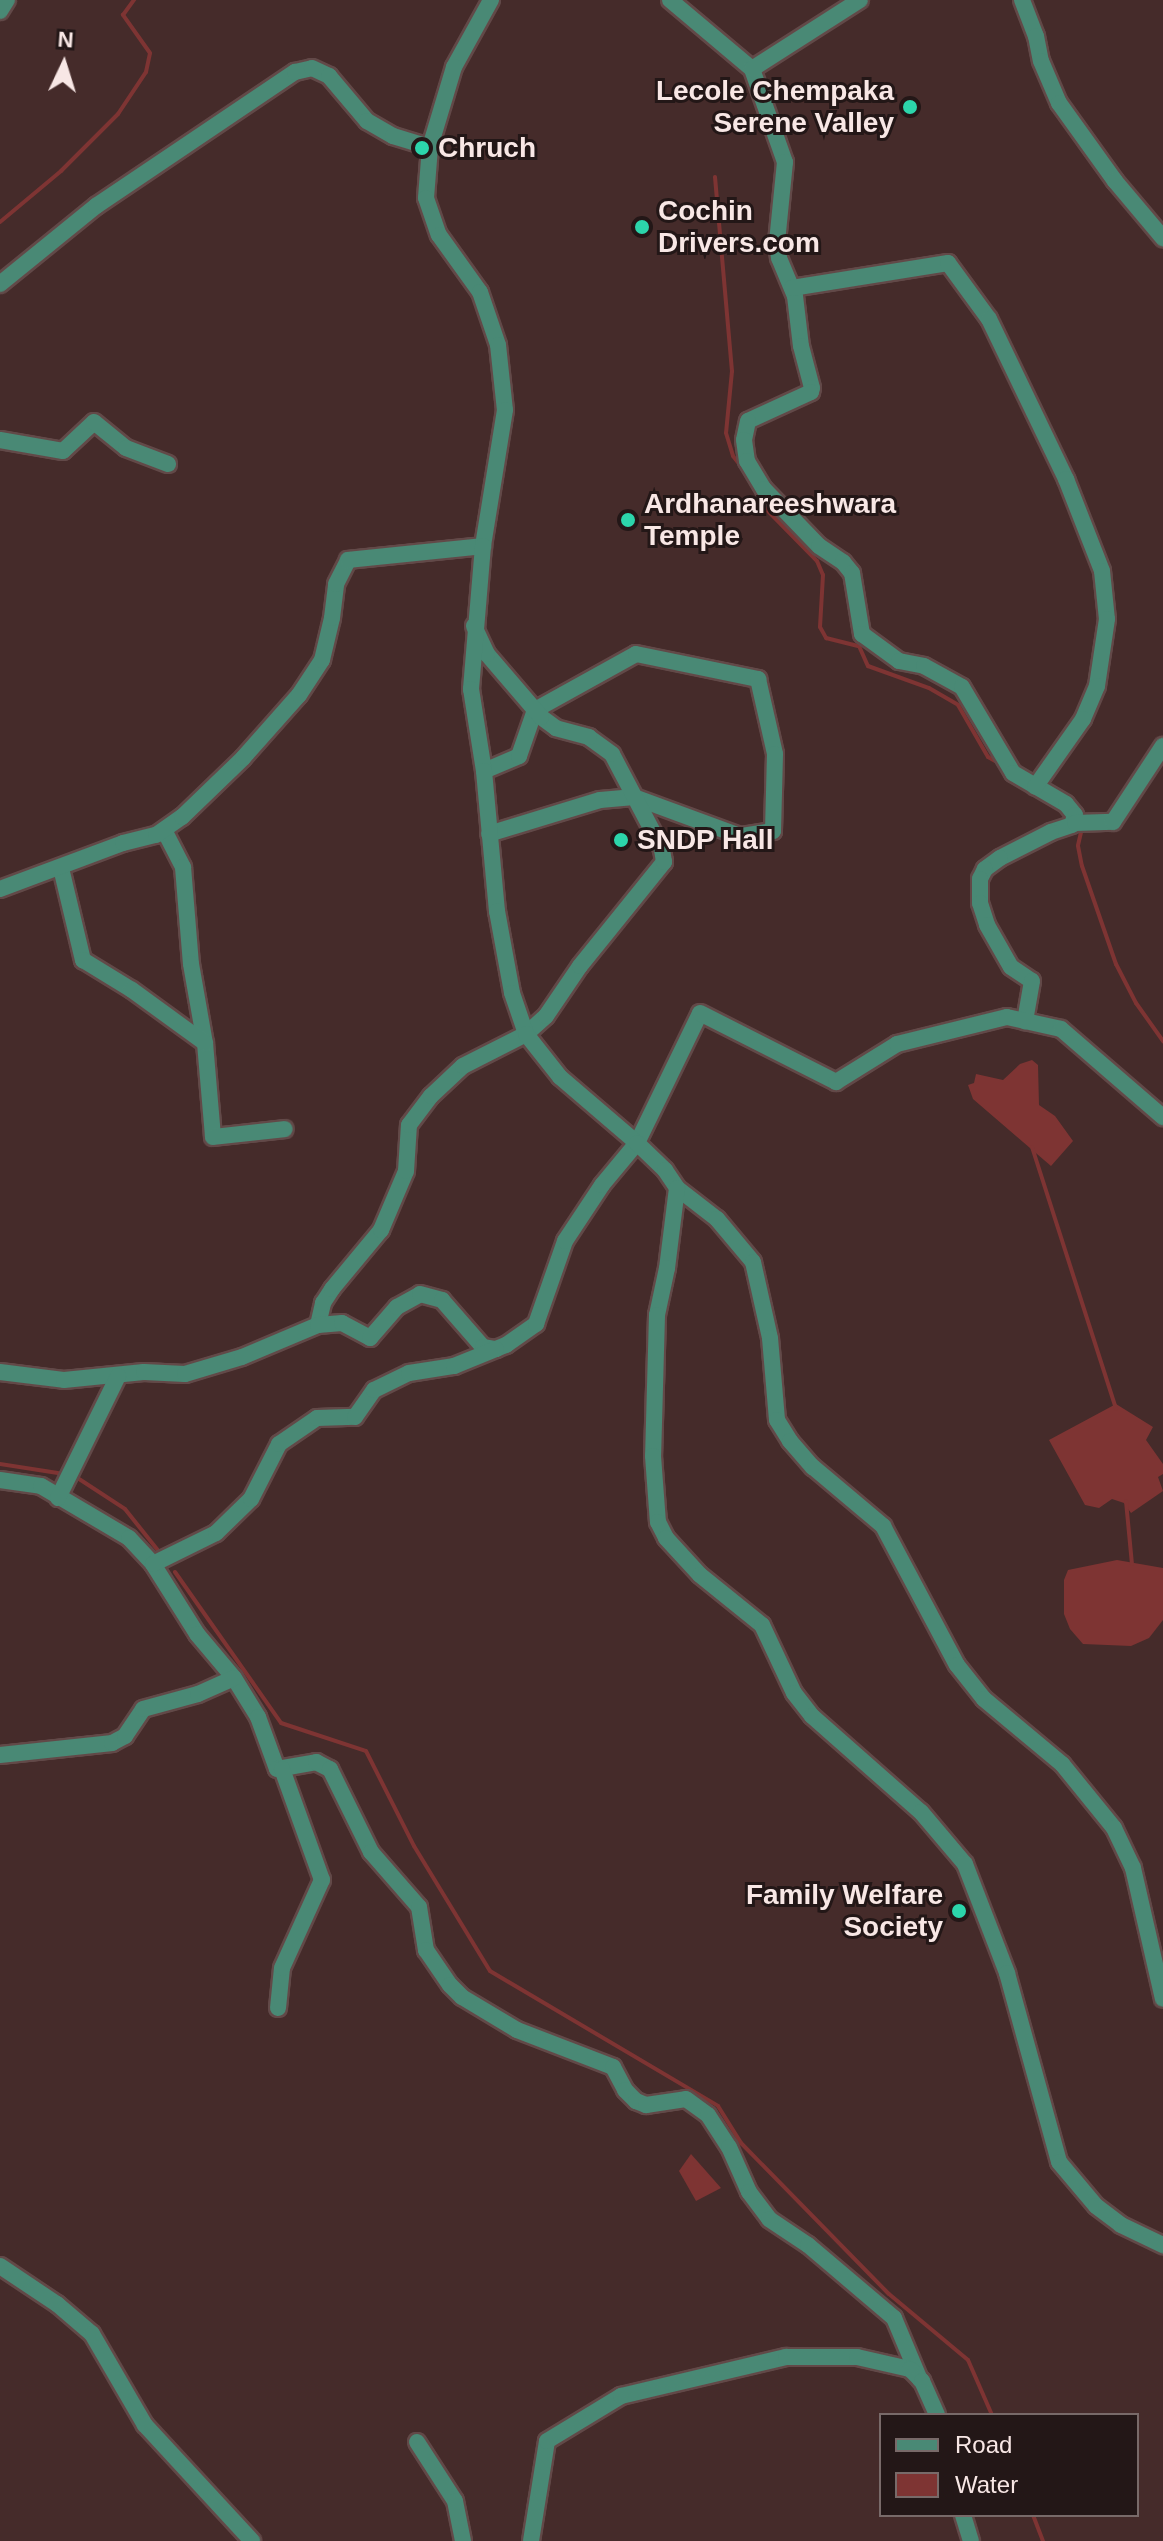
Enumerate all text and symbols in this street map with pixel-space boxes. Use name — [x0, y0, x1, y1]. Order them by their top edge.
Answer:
north arrow — [24, 24, 104, 104]
text: N — [57, 27, 74, 53]
place label: Lecole Chempaka Serene Valley — [656, 74, 894, 140]
marker: Lecole Chempaka Serene Valley — [901, 98, 919, 116]
place label: Chruch — [438, 131, 536, 165]
marker: Chruch — [413, 139, 431, 157]
place label: Cochin Drivers.com — [658, 194, 820, 260]
marker: Cochin Drivers.com — [633, 218, 651, 236]
place label: Ardhanareeshwara Temple — [644, 487, 896, 553]
marker: Ardhanareeshwara Temple — [619, 511, 637, 529]
place label: SNDP Hall — [637, 823, 774, 857]
marker: SNDP Hall — [612, 831, 630, 849]
place label: Family Welfare Society — [746, 1878, 943, 1944]
marker: Family Welfare Society — [950, 1902, 968, 1920]
legend — [879, 2413, 1139, 2517]
text: Road — [955, 2431, 1012, 2458]
text: Water — [955, 2471, 1018, 2498]

